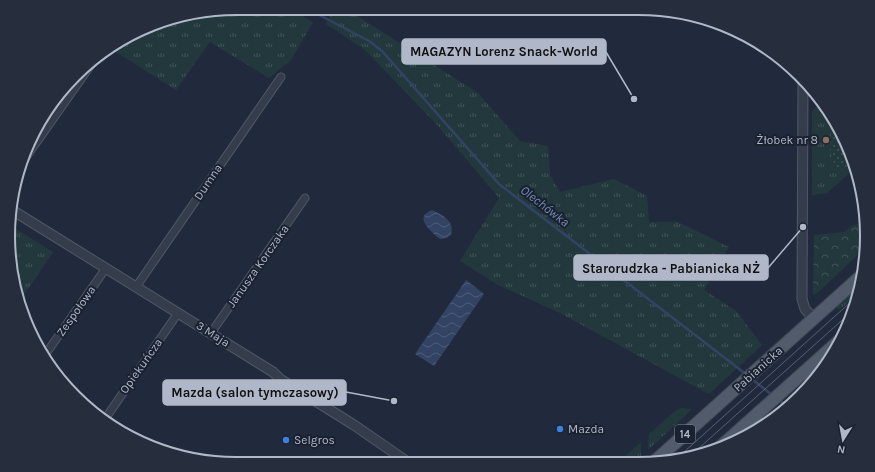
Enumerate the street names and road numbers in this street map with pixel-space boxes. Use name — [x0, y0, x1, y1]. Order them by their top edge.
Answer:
street label: Dumna — [191, 161, 225, 203]
street label: Janusza Korczaka — [224, 222, 292, 310]
street label: Zespołowa — [54, 283, 98, 339]
street label: 3 Maja — [194, 318, 232, 350]
street label: Opiekuńcza — [117, 336, 165, 396]
street label: Pabianicka — [731, 343, 785, 395]
road number: 14 — [675, 425, 695, 443]

